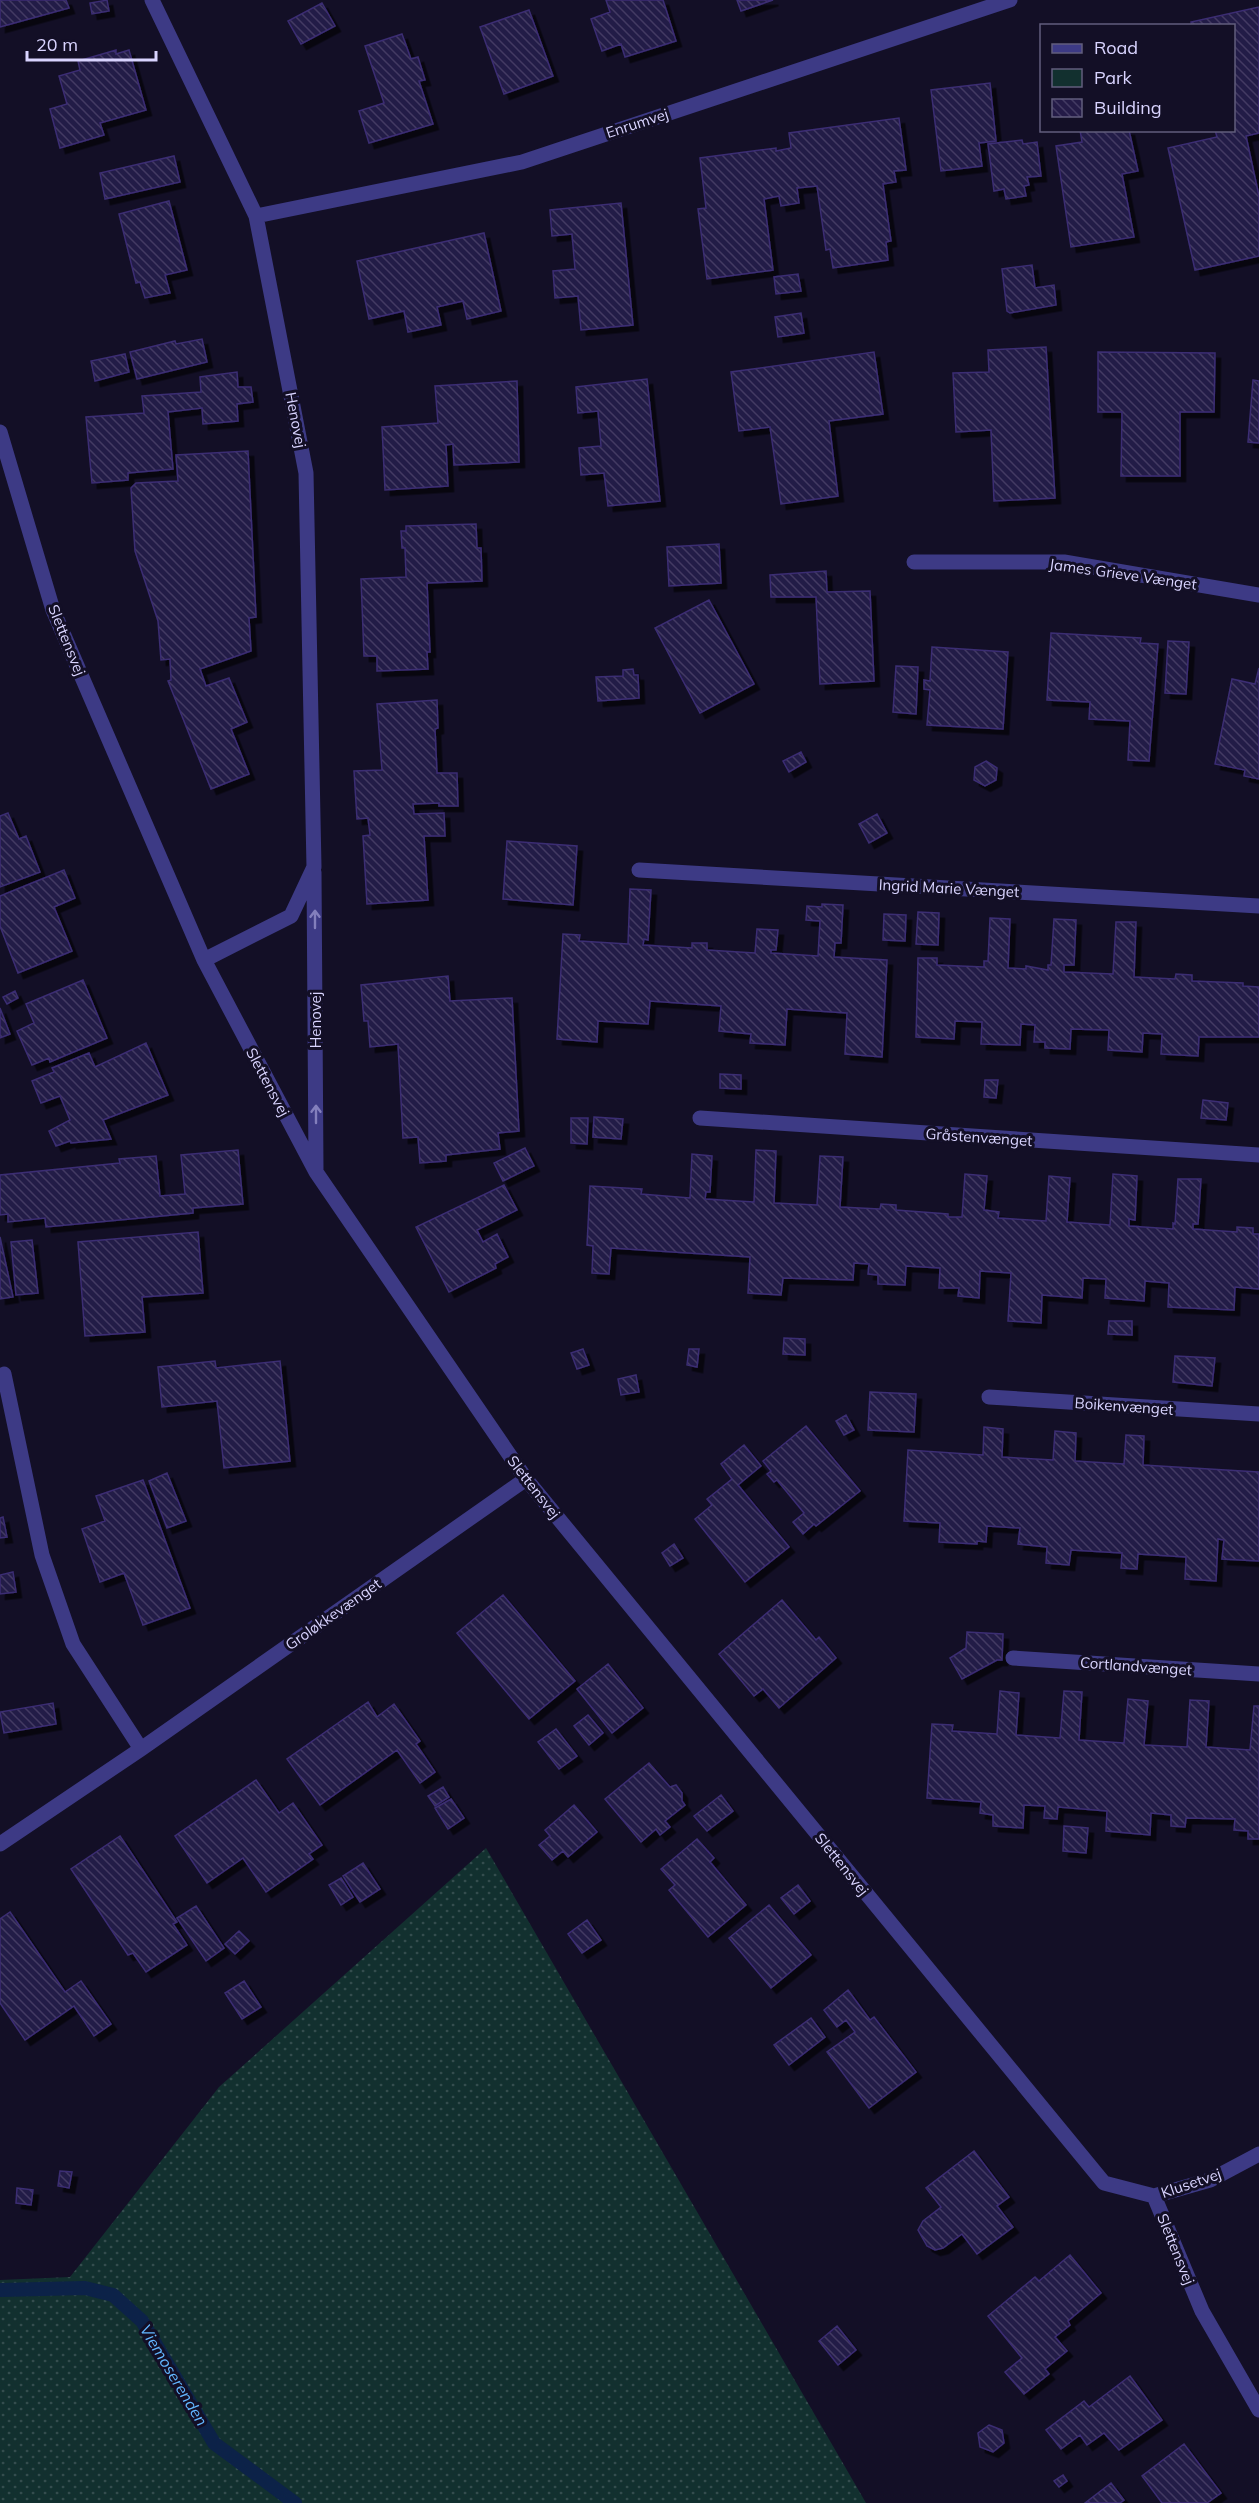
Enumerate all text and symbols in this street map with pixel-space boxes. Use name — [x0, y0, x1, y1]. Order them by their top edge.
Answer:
scale bar — [27, 24, 156, 62]
legend — [1040, 24, 1235, 132]
text: 20 m — [36, 33, 78, 56]
text: Road — [1094, 36, 1138, 59]
text: Park — [1094, 66, 1133, 89]
text: Building — [1094, 96, 1162, 119]
street label: Enrumvej — [603, 104, 671, 142]
street label: Henovej — [281, 390, 311, 450]
street label: James Grieve Vænget — [1048, 554, 1198, 594]
street label: Slettensvej — [44, 602, 90, 678]
street label: Ingrid Marie Vænget — [878, 875, 1020, 901]
one-way arrow — [309, 909, 320, 929]
street label: Henovej — [306, 992, 325, 1048]
street label: Slettensvej — [242, 1044, 294, 1120]
one-way arrow — [310, 1104, 322, 1124]
street label: Gråstenvænget — [925, 1124, 1033, 1150]
street label: Boikenvænget — [1074, 1393, 1174, 1419]
street label: Slettensvej — [503, 1452, 565, 1522]
street label: Groløkkevænget — [281, 1574, 385, 1654]
street label: Cortlandvænget — [1079, 1653, 1193, 1679]
street label: Slettensvej — [811, 1829, 873, 1899]
street label: Klusetvej — [1158, 2164, 1224, 2202]
street label: Slettensvej — [1153, 2211, 1199, 2287]
water label: Viemoserenden — [136, 2321, 212, 2429]

